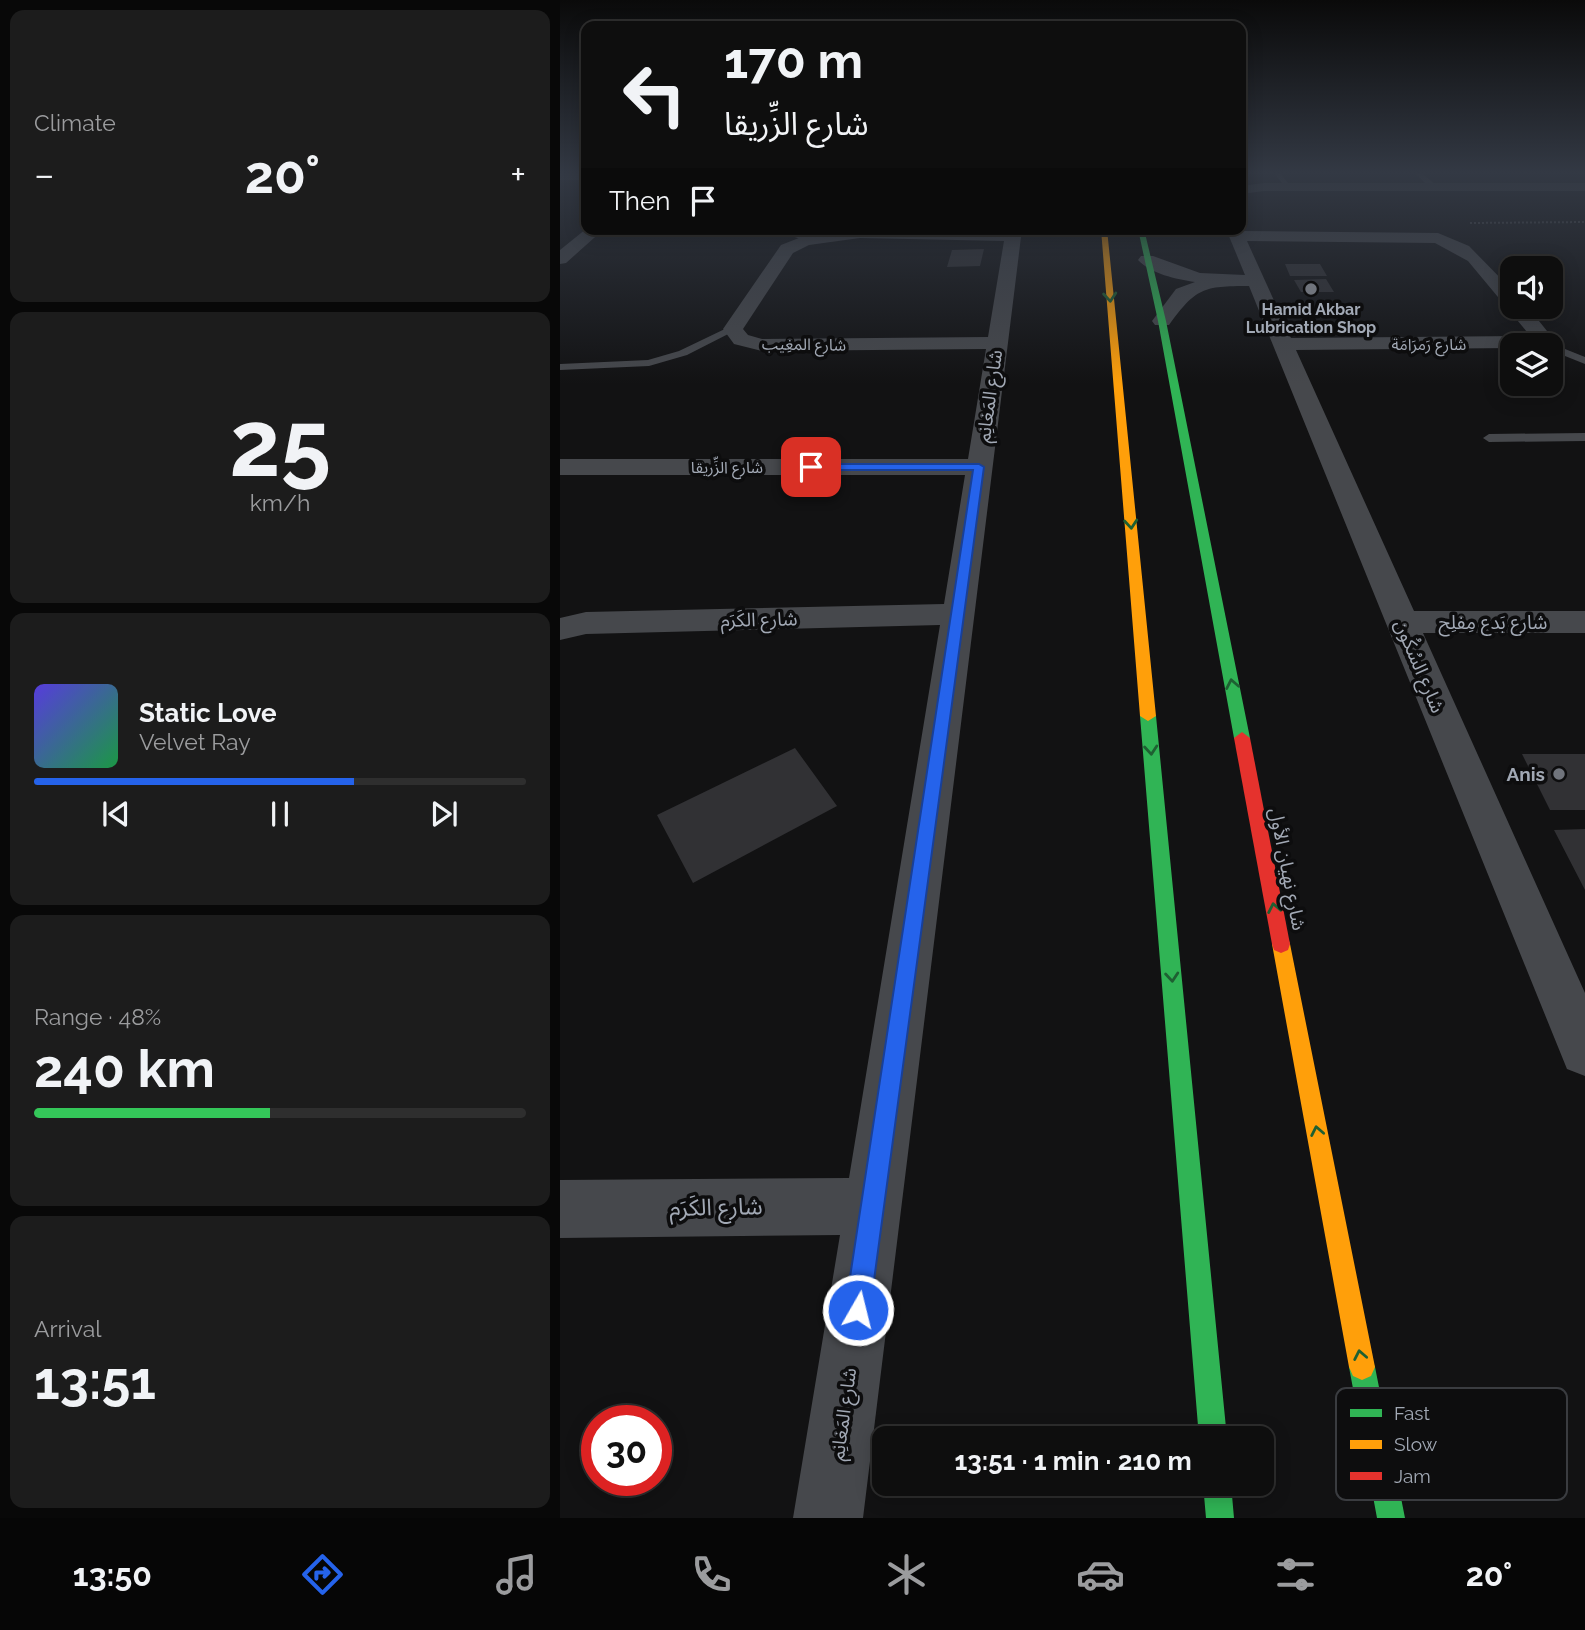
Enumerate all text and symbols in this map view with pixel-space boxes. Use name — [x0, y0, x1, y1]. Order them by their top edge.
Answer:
text: 170 m — [724, 32, 863, 89]
icon: left — [609, 49, 700, 140]
text: شارع الزِّريقا — [724, 105, 869, 142]
text: Climate — [34, 109, 116, 136]
text: 20° — [245, 144, 320, 205]
text: − — [34, 152, 54, 197]
text: + — [510, 152, 526, 197]
icon: arrive — [684, 182, 722, 220]
text: Then — [609, 186, 670, 216]
map controls — [1500, 256, 1563, 396]
button: sound — [1500, 256, 1563, 319]
marker: Hamid Akbar Lubrication Shop — [1303, 281, 1319, 297]
one-way arrow — [1102, 292, 1117, 303]
place label: Hamid Akbar Lubrication Shop — [1246, 300, 1376, 337]
button: layers — [1500, 333, 1563, 396]
street label: شارع المغِيب — [762, 334, 846, 358]
street label: شارع رَمرَامَة — [1392, 335, 1466, 357]
street label: شارع المَغانِم — [972, 348, 1010, 444]
text: 25 — [229, 390, 331, 497]
pin — [781, 437, 841, 497]
icon: arrive — [792, 448, 830, 486]
street label: شارع الزِّريقا — [691, 456, 763, 480]
text: km/h — [250, 489, 310, 516]
one-way arrow — [1123, 519, 1138, 530]
street label: شارع الكَرَم — [720, 607, 798, 635]
street label: شارع بَدع مِفلِح — [1439, 611, 1547, 637]
street label: شارع السُكُون — [1388, 616, 1450, 717]
one-way arrow — [1225, 678, 1240, 690]
text: Static Love — [139, 698, 277, 728]
text: Velvet Ray — [139, 728, 251, 755]
one-way arrow — [1143, 745, 1158, 756]
place label: Anis — [1507, 763, 1545, 785]
marker: Anis — [1551, 766, 1567, 782]
icon: previous — [97, 795, 135, 833]
icon: pause — [261, 795, 299, 833]
icon: next — [425, 795, 463, 833]
street label: شارع نهيان الأول — [1262, 806, 1311, 933]
one-way arrow — [1268, 902, 1283, 914]
one-way arrow — [1164, 971, 1179, 983]
text: Range · 48% — [34, 1003, 161, 1030]
text: 240 km — [34, 1038, 215, 1099]
one-way arrow — [1310, 1125, 1325, 1137]
street label: شارع الكَرَم — [669, 1192, 763, 1226]
position arrow — [821, 1273, 895, 1347]
text: Arrival — [34, 1315, 101, 1342]
one-way arrow — [1353, 1349, 1368, 1361]
text: 13:51 — [34, 1350, 156, 1411]
street label: شارع المَغانِم — [826, 1366, 864, 1462]
legend — [1336, 1388, 1567, 1500]
text: Fast — [1394, 1402, 1430, 1424]
speed limit sign: 30 — [581, 1405, 672, 1496]
text: Slow — [1394, 1433, 1438, 1455]
text: 13:51 · 1 min · 210 m — [954, 1446, 1192, 1476]
text: Jam — [1394, 1465, 1431, 1487]
icon: directions — [298, 1550, 347, 1599]
icon: music — [492, 1550, 541, 1599]
icon: phone — [687, 1550, 736, 1599]
icon: climate — [882, 1550, 931, 1599]
icon: car — [1076, 1550, 1125, 1599]
icon: filters — [1271, 1550, 1320, 1599]
text: 13:50 — [73, 1556, 152, 1593]
text: 20° — [1466, 1556, 1512, 1593]

